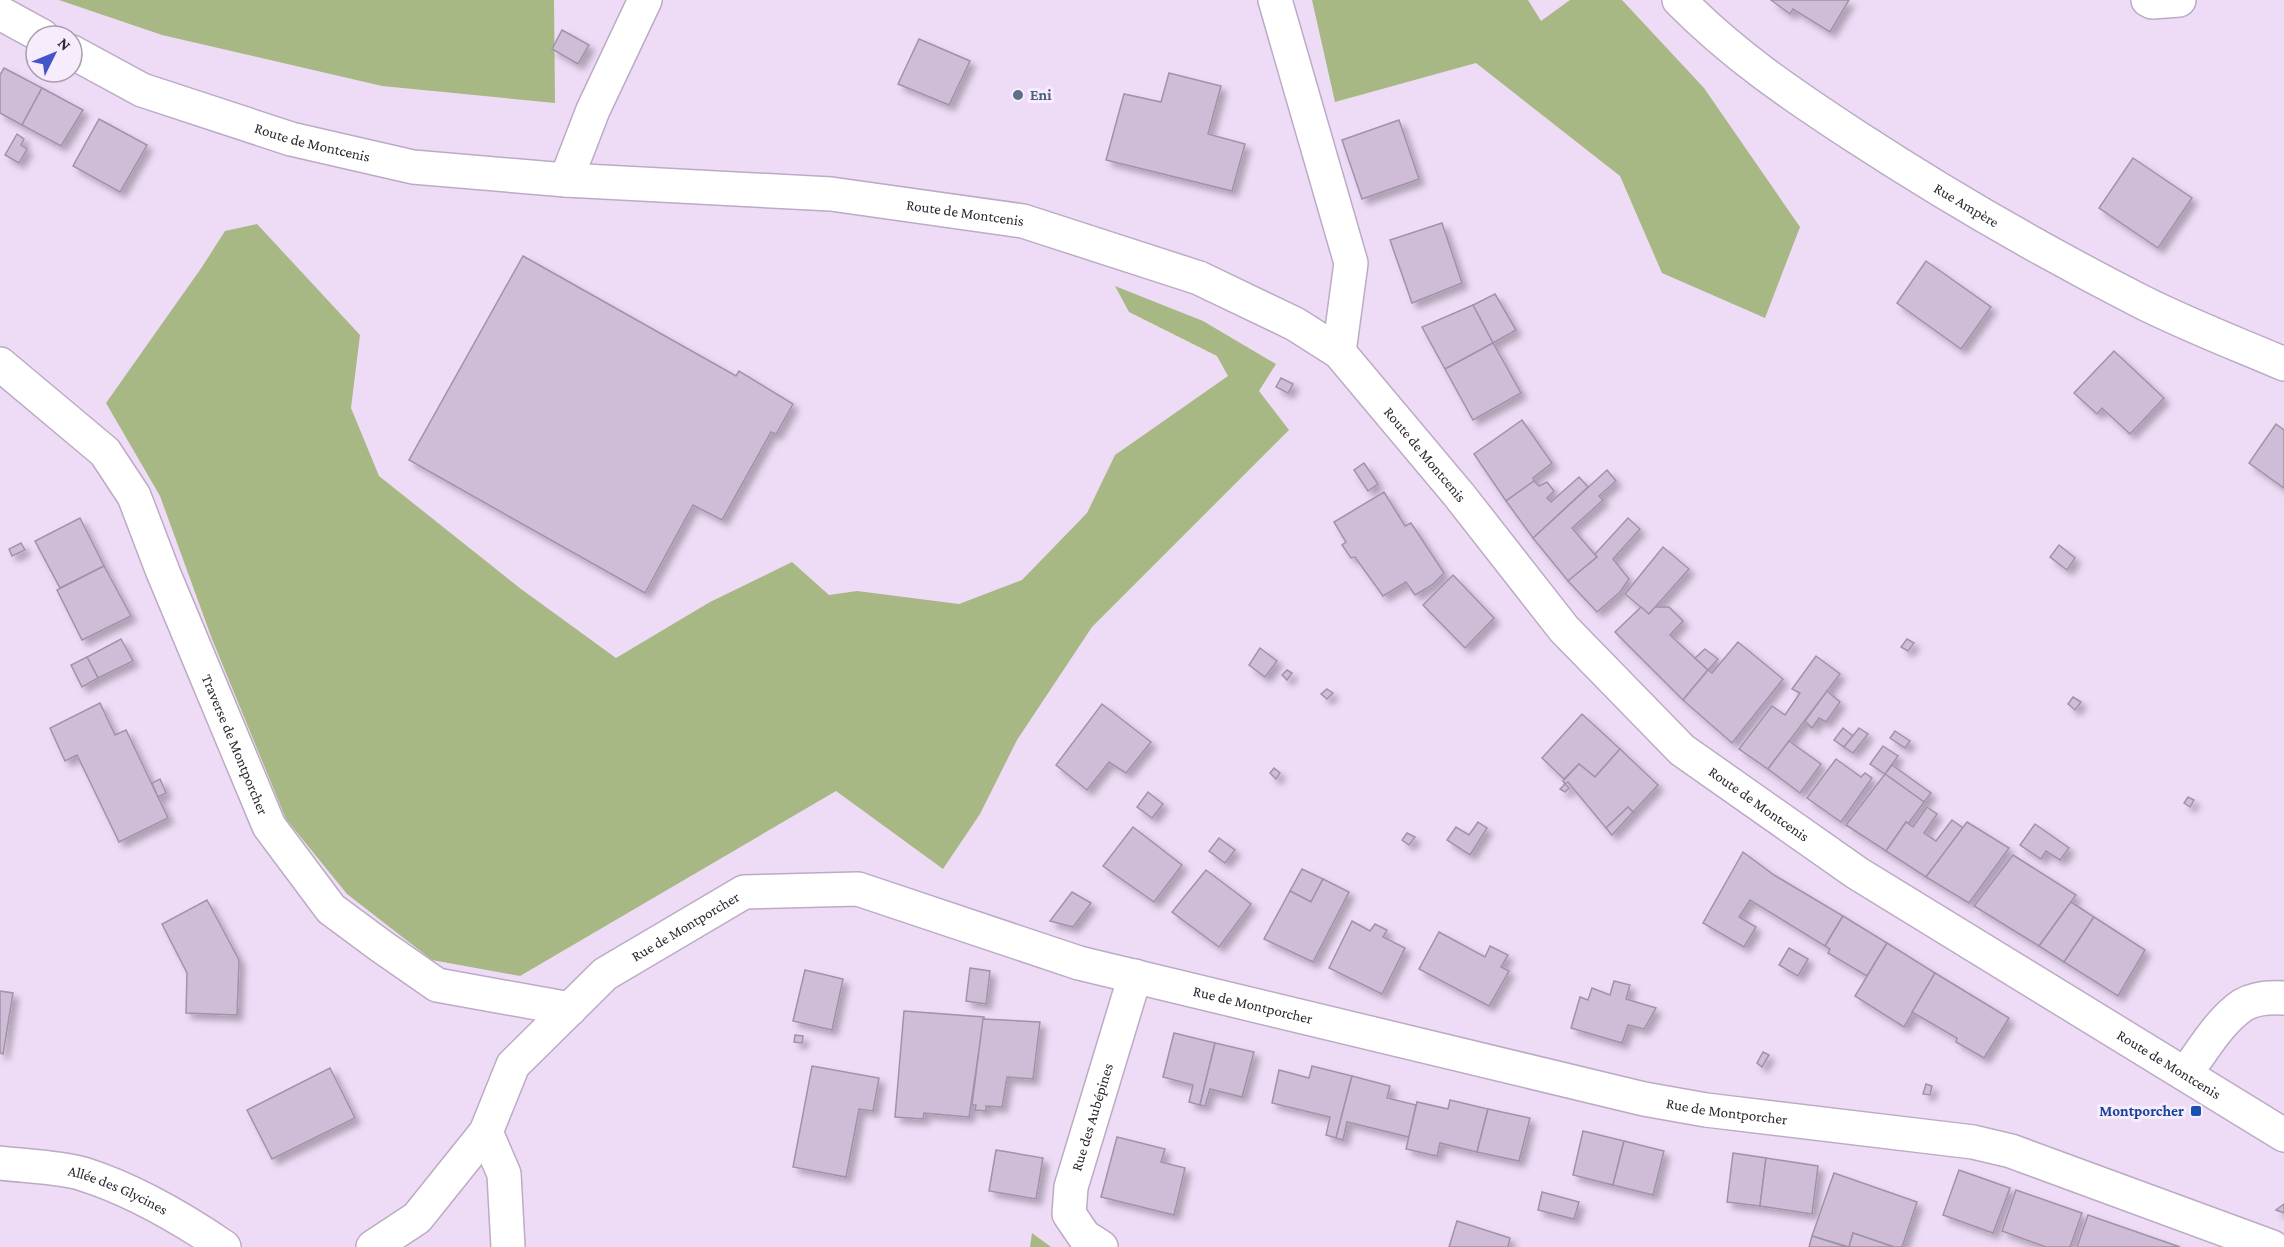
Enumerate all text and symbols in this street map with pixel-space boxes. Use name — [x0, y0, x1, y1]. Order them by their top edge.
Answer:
north arrow — [24, 24, 84, 84]
text: N — [55, 34, 75, 54]
place label: Eni — [1030, 87, 1052, 103]
marker: Eni — [1011, 88, 1025, 102]
street label: Route de Montcenis — [253, 120, 372, 165]
street label: Rue Ampère — [1931, 180, 2002, 231]
street label: Route de Montcenis — [905, 197, 1025, 229]
street label: Route de Montcenis — [1381, 404, 1469, 505]
street label: Traverse de Montporcher — [199, 672, 272, 818]
street label: Route de Montcenis — [1706, 763, 1812, 845]
street label: Rue de Montporcher — [629, 888, 743, 964]
street label: Rue de Montporcher — [1192, 983, 1315, 1027]
street label: Route de Montcenis — [2114, 1027, 2224, 1102]
street label: Rue des Aubépines — [1068, 1061, 1116, 1173]
street label: Rue de Montporcher — [1665, 1095, 1789, 1128]
place label: Montporcher — [2099, 1103, 2184, 1119]
marker: Montporcher — [2189, 1104, 2203, 1118]
street label: Allée des Glycines — [67, 1163, 170, 1218]

